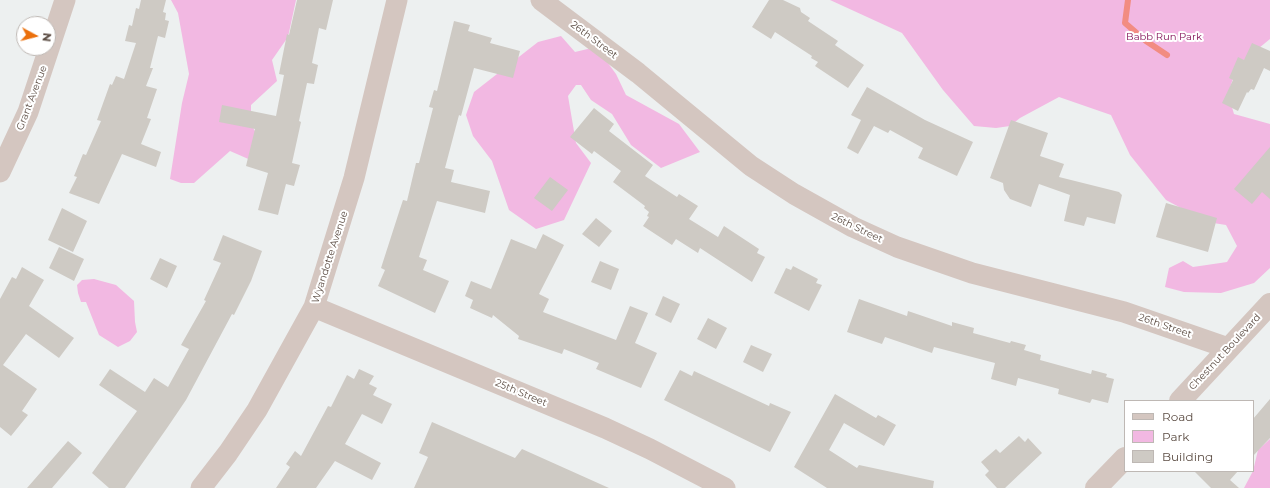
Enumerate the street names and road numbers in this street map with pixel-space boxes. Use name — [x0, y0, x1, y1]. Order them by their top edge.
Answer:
street label: 26th Street — [568, 19, 620, 61]
street label: Grant Avenue — [14, 64, 50, 132]
street label: Wyandotte Avenue — [309, 209, 351, 305]
street label: 26th Street — [829, 210, 885, 246]
street label: 26th Street — [1137, 311, 1193, 341]
street label: Chestnut Boulevard — [1187, 311, 1263, 393]
street label: 25th Street — [493, 377, 549, 409]

